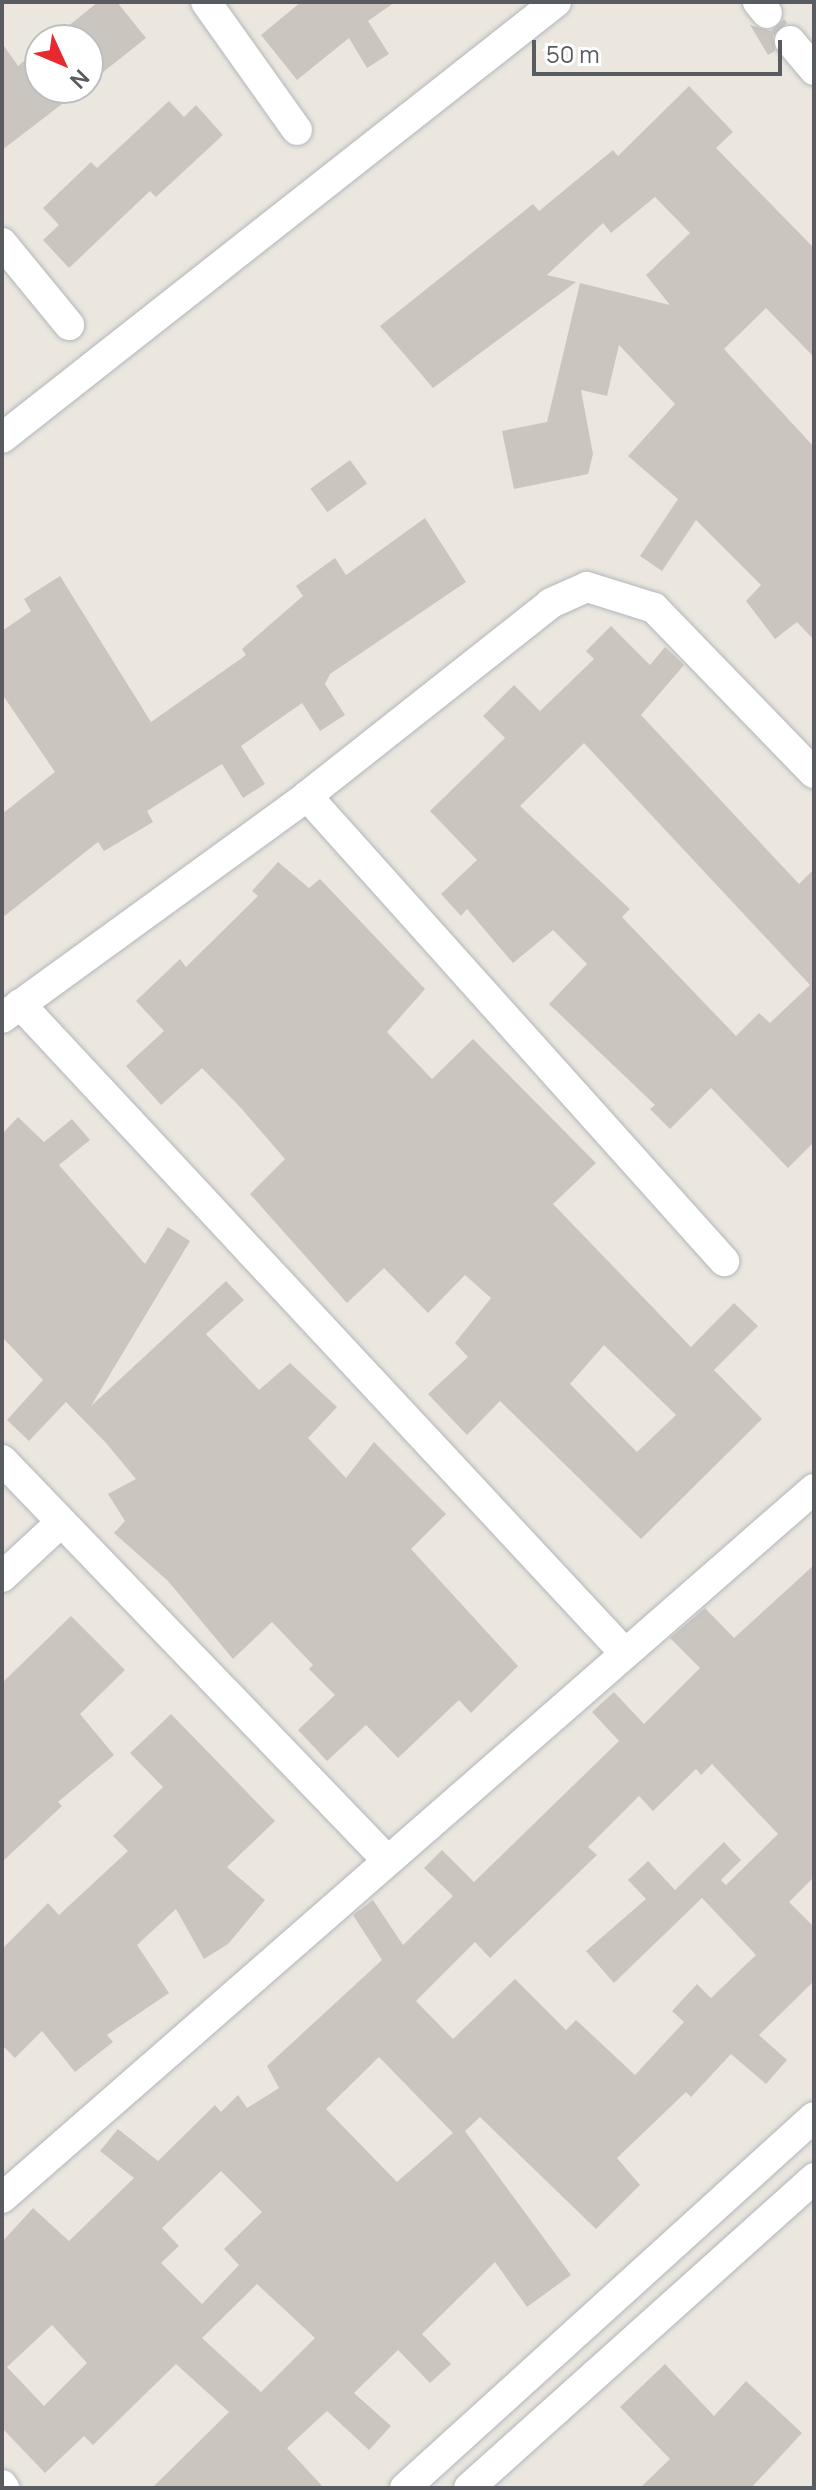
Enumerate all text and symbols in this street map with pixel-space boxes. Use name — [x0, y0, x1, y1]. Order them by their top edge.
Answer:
north arrow — [24, 24, 104, 104]
scale bar — [536, 24, 786, 74]
text: 50 m — [546, 37, 600, 70]
text: N — [64, 63, 96, 95]

